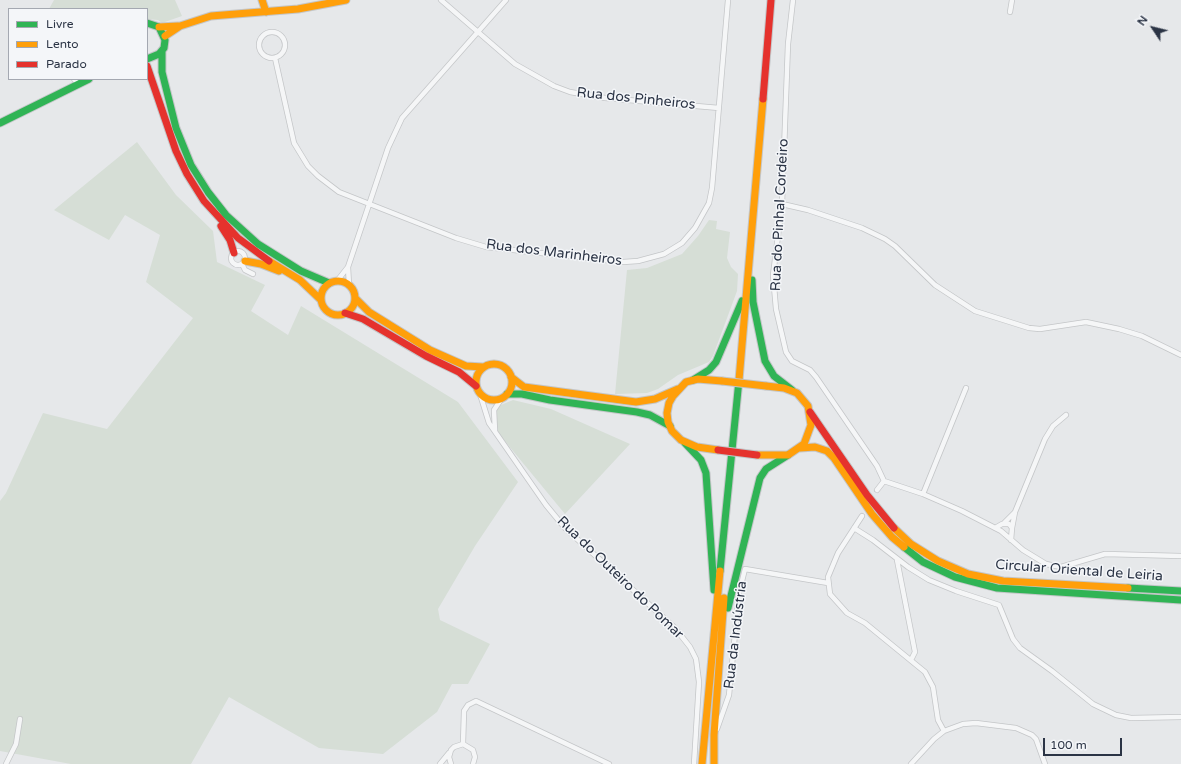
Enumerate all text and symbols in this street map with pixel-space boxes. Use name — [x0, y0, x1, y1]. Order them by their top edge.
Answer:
legend — [8, 8, 148, 80]
north arrow — [1133, 8, 1173, 48]
text: N — [1135, 13, 1151, 28]
text: Livre — [46, 17, 73, 31]
text: Lento — [46, 37, 79, 51]
text: Parado — [46, 57, 87, 71]
street label: Rua dos Pinheiros — [576, 84, 696, 114]
street label: Rua do Pinhal Cordeiro — [768, 138, 792, 292]
street label: Rua dos Marinheiros — [485, 236, 623, 270]
street label: Rua do Outeiro do Pomar — [553, 513, 687, 643]
street label: Circular Oriental de Leiria — [995, 557, 1163, 585]
street label: Rua da Indústria — [721, 580, 751, 690]
scale bar — [1045, 730, 1124, 756]
text: 100 m — [1050, 738, 1087, 752]

